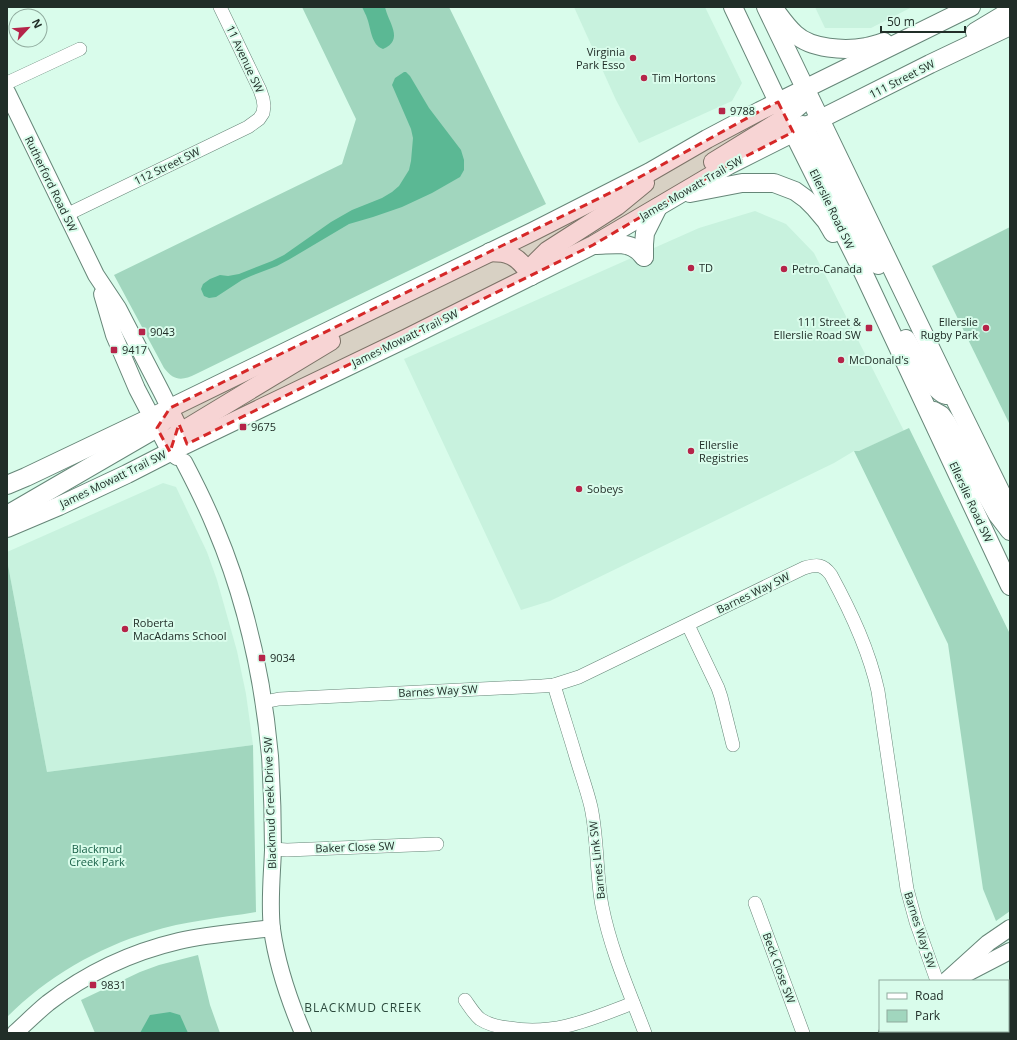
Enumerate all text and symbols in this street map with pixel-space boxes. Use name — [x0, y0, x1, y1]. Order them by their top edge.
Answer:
north arrow — [8, 8, 48, 48]
scale bar — [881, 8, 965, 34]
text: 50 m — [887, 13, 915, 30]
text: N — [29, 16, 46, 31]
street label: 11 Avenue SW — [223, 23, 268, 95]
place label: Virginia Park Esso — [576, 44, 625, 72]
marker: Virginia Park Esso — [628, 53, 638, 63]
street label: 111 Street SW — [867, 56, 937, 101]
place label: Tim Hortons — [652, 70, 716, 85]
marker: Tim Hortons — [639, 73, 649, 83]
place label: 9788 — [730, 103, 755, 118]
marker: 9788 — [717, 106, 727, 116]
street label: Rutherford Road SW — [22, 133, 81, 234]
street label: 112 Street SW — [131, 143, 202, 188]
street label: James Mowatt Trail SW — [636, 152, 745, 224]
street label: Ellerslie Road SW — [807, 166, 858, 251]
place label: TD — [699, 260, 713, 275]
place label: Petro-Canada — [792, 261, 862, 276]
marker: TD — [686, 263, 696, 273]
marker: Petro-Canada — [779, 264, 789, 274]
street label: James Mowatt Trail SW — [348, 305, 460, 370]
place label: 111 Street & Ellerslie Road SW — [774, 314, 861, 342]
place label: Ellerslie Rugby Park — [920, 314, 978, 342]
marker: 111 Street & Ellerslie Road SW — [864, 323, 874, 333]
marker: Ellerslie Rugby Park — [981, 323, 991, 333]
place label: 9043 — [150, 324, 175, 339]
marker: 9043 — [137, 327, 147, 337]
place label: 9417 — [122, 342, 147, 357]
marker: 9417 — [109, 345, 119, 355]
place label: McDonald's — [849, 352, 909, 367]
marker: McDonald's — [836, 355, 846, 365]
place label: 9675 — [251, 419, 276, 434]
marker: 9675 — [238, 422, 248, 432]
place label: Ellerslie Registries — [699, 437, 749, 465]
street label: James Mowatt Trail SW — [56, 446, 168, 511]
marker: Ellerslie Registries — [686, 446, 696, 456]
street label: Ellerslie Road SW — [946, 459, 997, 545]
place label: Sobeys — [587, 481, 623, 496]
marker: Sobeys — [574, 484, 584, 494]
street label: Barnes Way SW — [714, 568, 792, 617]
place label: Roberta MacAdams School — [133, 615, 226, 643]
marker: Roberta MacAdams School — [120, 624, 130, 634]
place label: 9034 — [270, 650, 296, 665]
marker: 9034 — [257, 653, 267, 663]
street label: Barnes Way SW — [398, 681, 478, 700]
street label: Blackmud Creek Drive SW — [260, 737, 279, 869]
street label: Barnes Link SW — [585, 820, 608, 900]
street label: Baker Close SW — [315, 838, 395, 855]
park label: Blackmud Creek Park — [69, 841, 125, 869]
street label: Barnes Way SW — [901, 890, 940, 970]
street label: Beck Close SW — [760, 931, 799, 1005]
place label: 9831 — [101, 977, 126, 992]
marker: 9831 — [88, 980, 98, 990]
legend — [879, 980, 1009, 1032]
text: Road — [915, 987, 944, 1004]
district label: BLACKMUD CREEK — [304, 999, 422, 1016]
text: Park — [915, 1007, 941, 1024]

